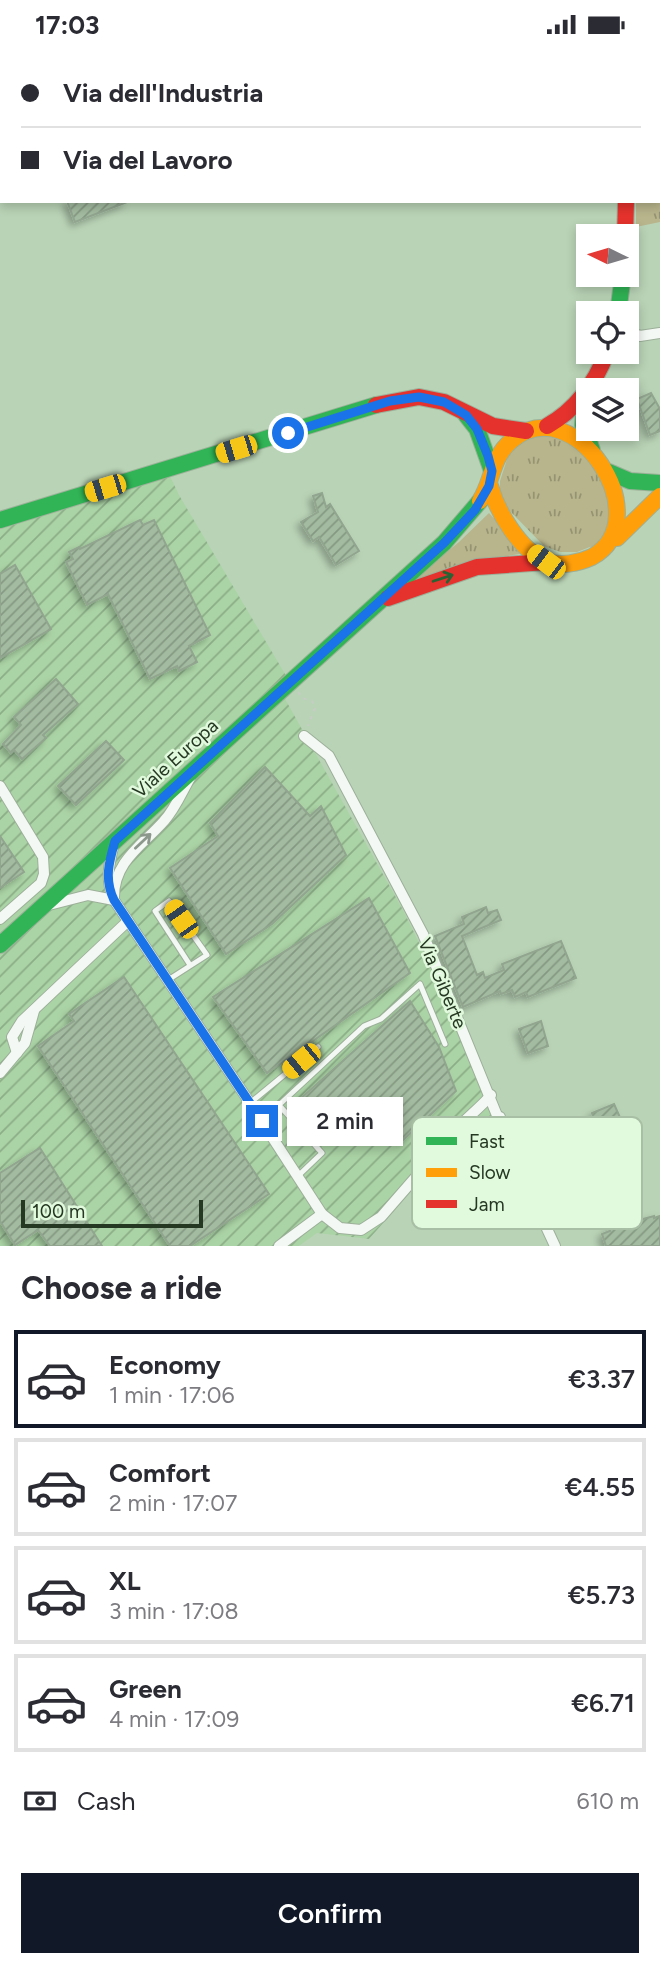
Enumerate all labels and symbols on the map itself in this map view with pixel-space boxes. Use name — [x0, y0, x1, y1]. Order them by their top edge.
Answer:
north arrow — [576, 224, 639, 287]
route start — [272, 417, 304, 449]
car — [213, 433, 260, 465]
car — [82, 472, 129, 504]
car — [523, 541, 570, 583]
one-way arrow — [432, 571, 454, 584]
street label: Viale Europa — [128, 714, 223, 803]
one-way arrow — [134, 833, 152, 849]
car — [161, 896, 202, 942]
street label: Via Giberte — [413, 934, 472, 1032]
car — [279, 1040, 324, 1082]
callout: 2 min — [286, 1097, 402, 1145]
route end — [246, 1105, 278, 1137]
legend — [412, 1117, 642, 1229]
text: Fast — [469, 1130, 505, 1153]
text: Slow — [469, 1161, 511, 1184]
text: Jam — [469, 1193, 505, 1216]
scale bar — [21, 1197, 203, 1229]

